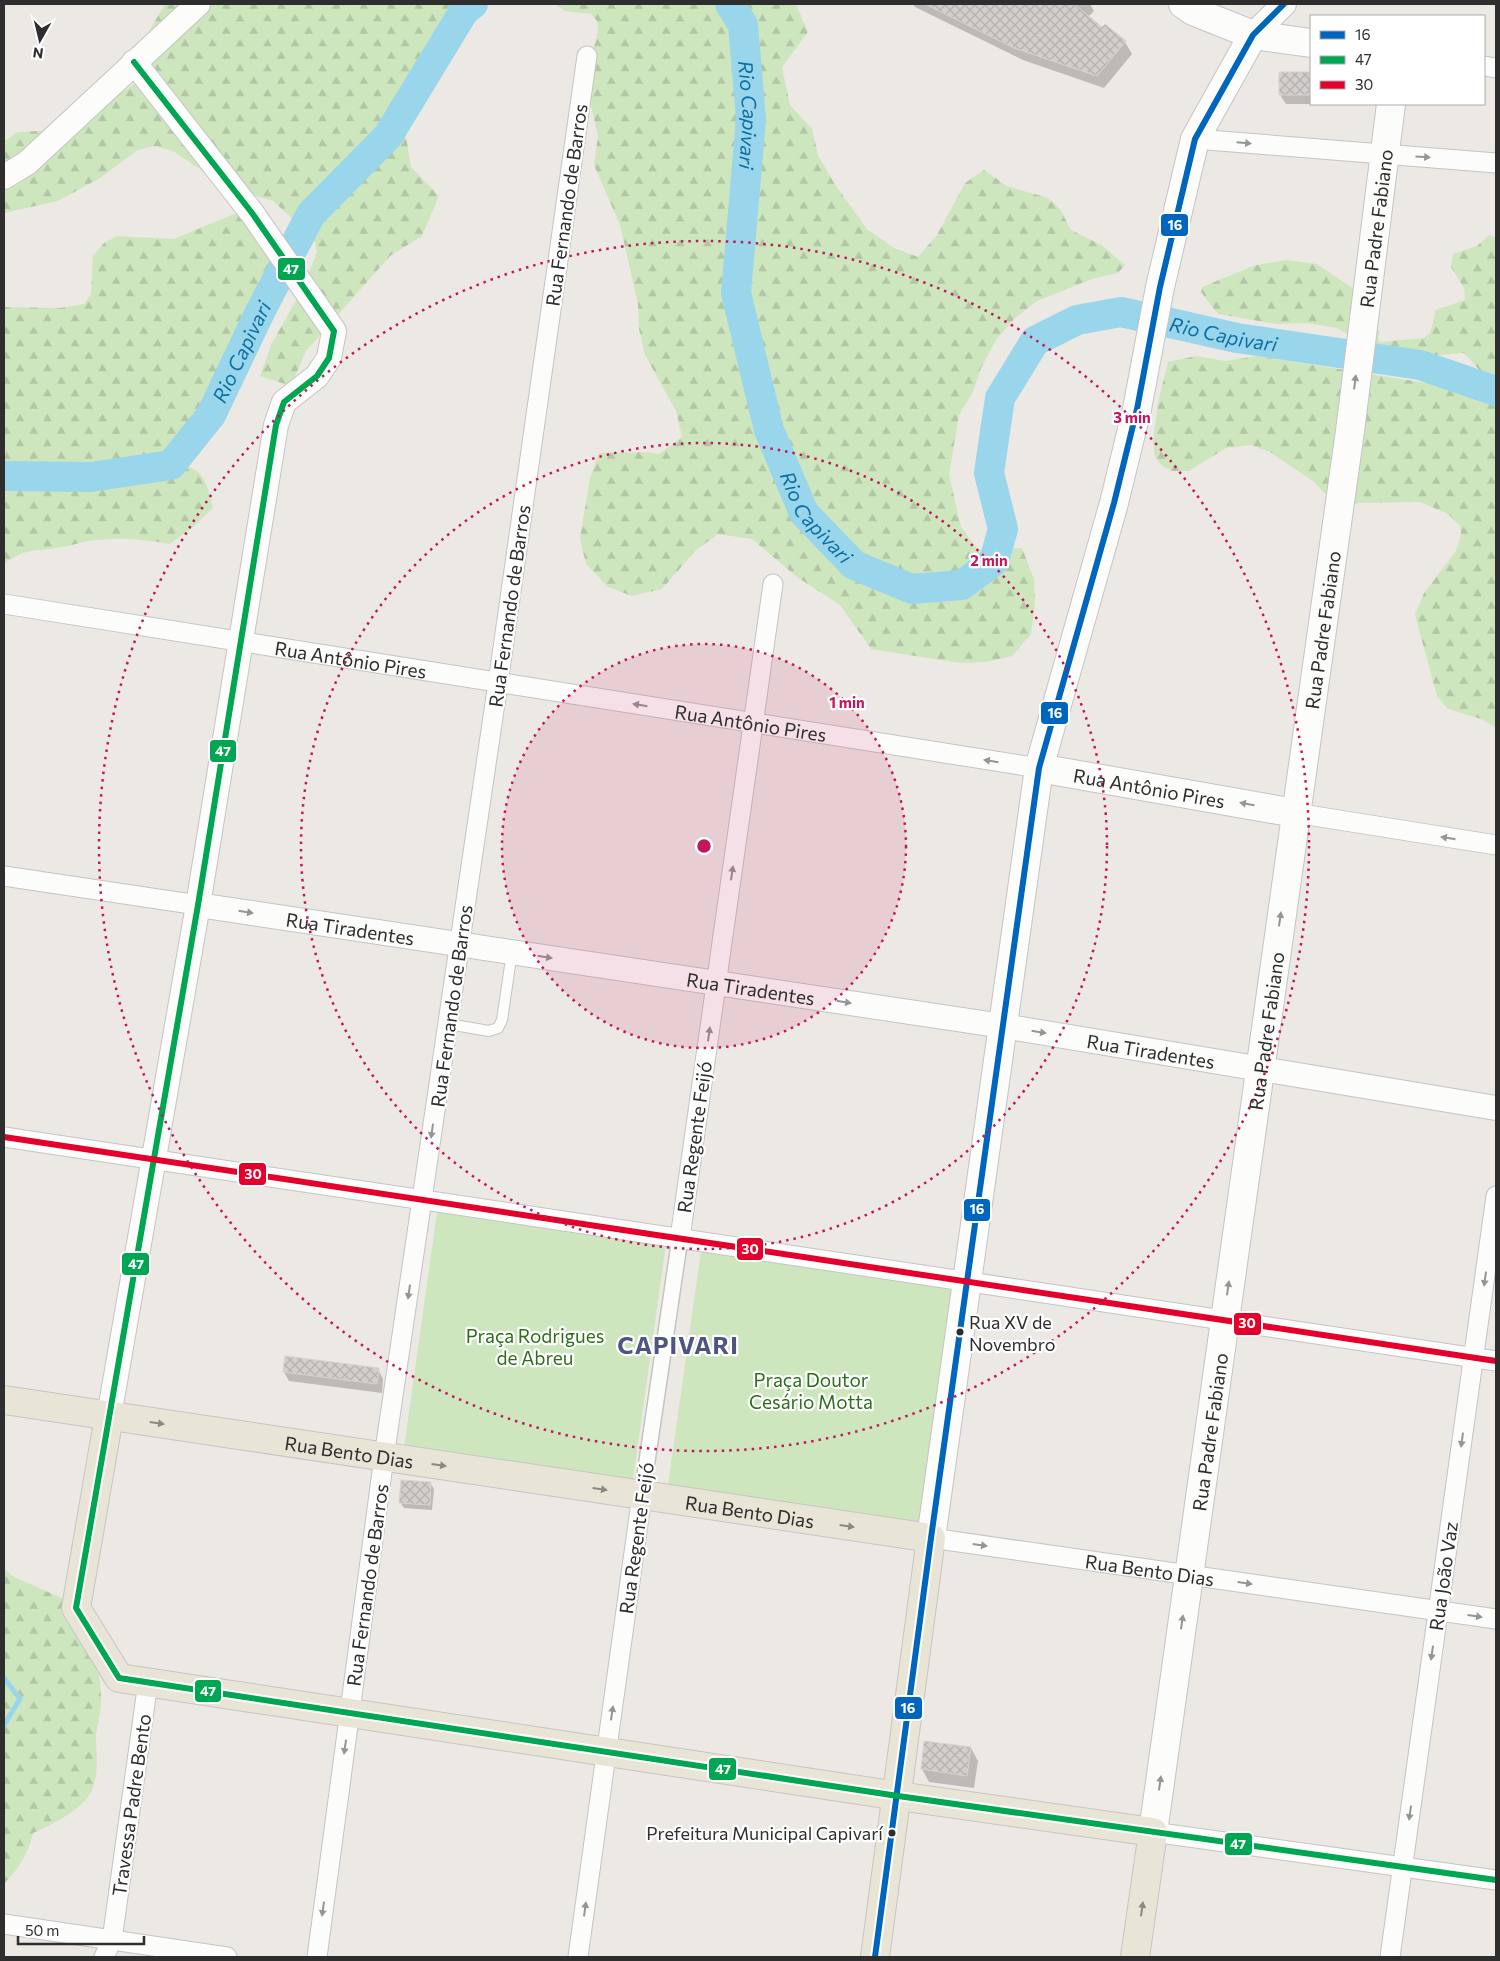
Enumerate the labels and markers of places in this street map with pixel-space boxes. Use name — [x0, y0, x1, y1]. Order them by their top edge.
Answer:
centre of rings — [695, 837, 713, 855]
place label: Rua XV de Novembro — [969, 1311, 1055, 1355]
marker: Rua XV de Novembro — [955, 1327, 965, 1337]
place label: Prefeitura Municipal Capivarí — [646, 1822, 884, 1844]
marker: Prefeitura Municipal Capivarí — [887, 1828, 897, 1838]

